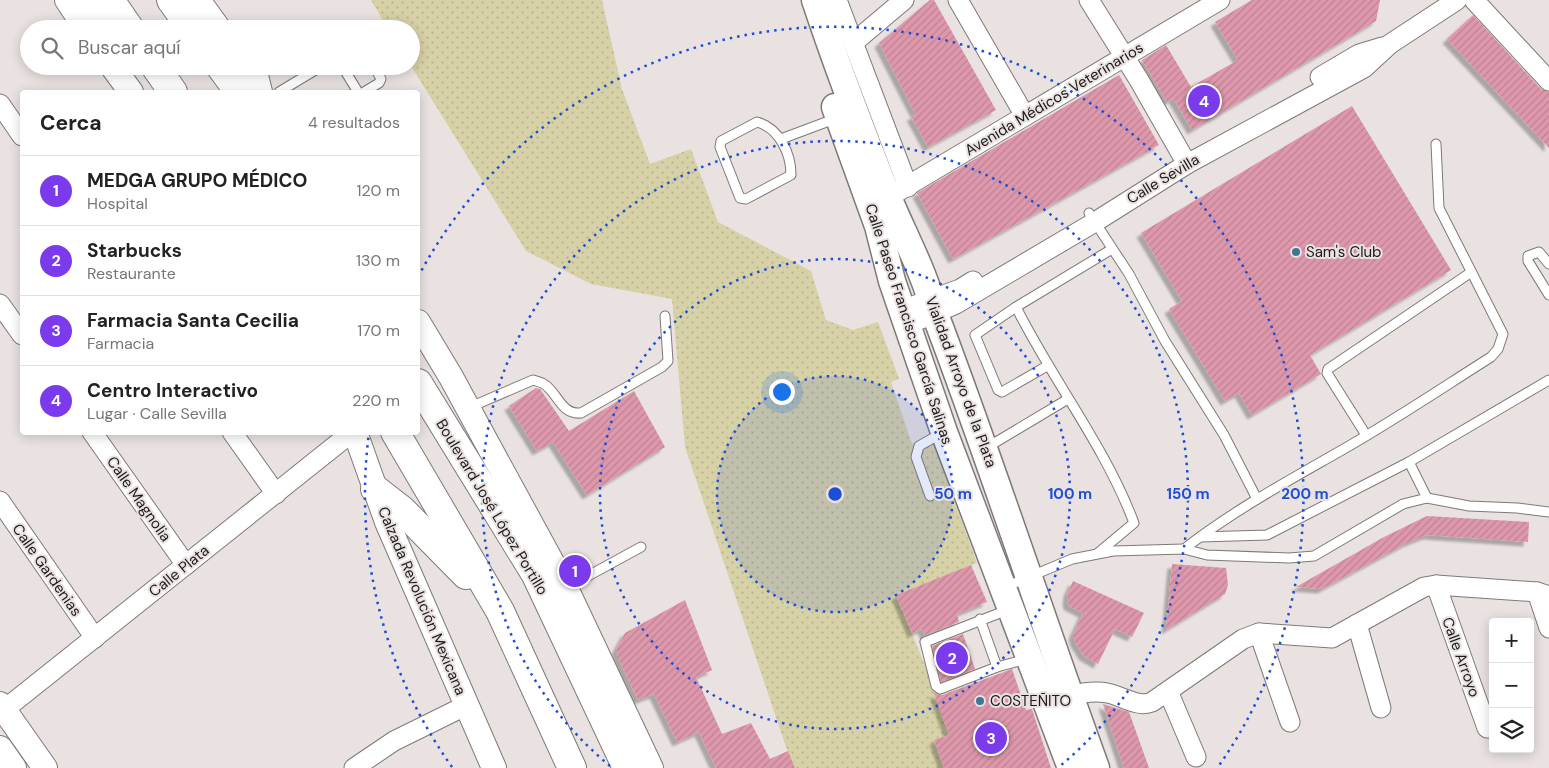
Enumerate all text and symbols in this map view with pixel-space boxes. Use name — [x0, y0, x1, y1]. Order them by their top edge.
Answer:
search box — [20, 20, 420, 75]
icon: search — [38, 34, 66, 62]
text: Buscar aquí — [78, 35, 181, 60]
street label: Avenida Médicos Veterinarios — [961, 38, 1147, 160]
pin: 4 — [1188, 82, 1220, 120]
text: Cerca — [40, 109, 102, 137]
text: 4 resultados — [308, 112, 400, 133]
street label: Calle Sevilla — [1123, 149, 1203, 209]
text: MEDGA GRUPO MÉDICO — [87, 168, 307, 193]
text: 1 — [53, 180, 59, 201]
text: 120 m — [356, 180, 400, 201]
text: Hospital — [87, 193, 148, 214]
street label: Calle Paseo Francisco García Salinas — [861, 201, 957, 447]
text: Starbucks — [87, 238, 182, 263]
place label: Sam's Club — [1306, 242, 1381, 262]
marker: Sam's Club — [1290, 246, 1302, 258]
text: 2 — [51, 250, 61, 271]
text: 130 m — [356, 250, 400, 271]
text: Restaurante — [87, 263, 176, 284]
street label: Vialidad Arroyo de la Plata — [921, 294, 1001, 470]
text: Farmacia Santa Cecilia — [87, 308, 299, 333]
text: 3 — [51, 320, 61, 341]
text: 170 m — [357, 320, 400, 341]
text: Farmacia — [87, 333, 154, 354]
text: Centro Interactivo — [87, 378, 258, 403]
your location — [769, 379, 795, 405]
text: 4 — [51, 390, 61, 411]
text: 220 m — [352, 390, 400, 411]
text: Lugar · Calle Sevilla — [87, 403, 227, 424]
street label: Boulevard José López Portillo — [431, 415, 553, 599]
street label: Calle Magnolia — [102, 452, 176, 546]
text: 50 m — [934, 484, 972, 504]
text: 100 m — [1048, 484, 1092, 504]
text: 150 m — [1167, 484, 1210, 504]
text: 200 m — [1281, 484, 1329, 504]
centre of rings — [826, 485, 844, 503]
street label: Calzada Revolución Mexicana — [373, 504, 471, 698]
street label: Calle Gardenias — [8, 520, 86, 620]
street label: Calle Plata — [145, 541, 213, 601]
pin: 1 — [559, 552, 591, 590]
street label: Calle Arroyo — [1437, 614, 1485, 700]
map controls — [1489, 618, 1534, 753]
button: + — [1489, 618, 1534, 663]
pin: 2 — [936, 639, 968, 677]
button: − — [1489, 663, 1534, 708]
place label: COSTEÑITO — [990, 691, 1071, 711]
marker: COSTEÑITO — [974, 695, 986, 707]
button: layers — [1489, 708, 1534, 753]
pin: 3 — [975, 719, 1007, 757]

